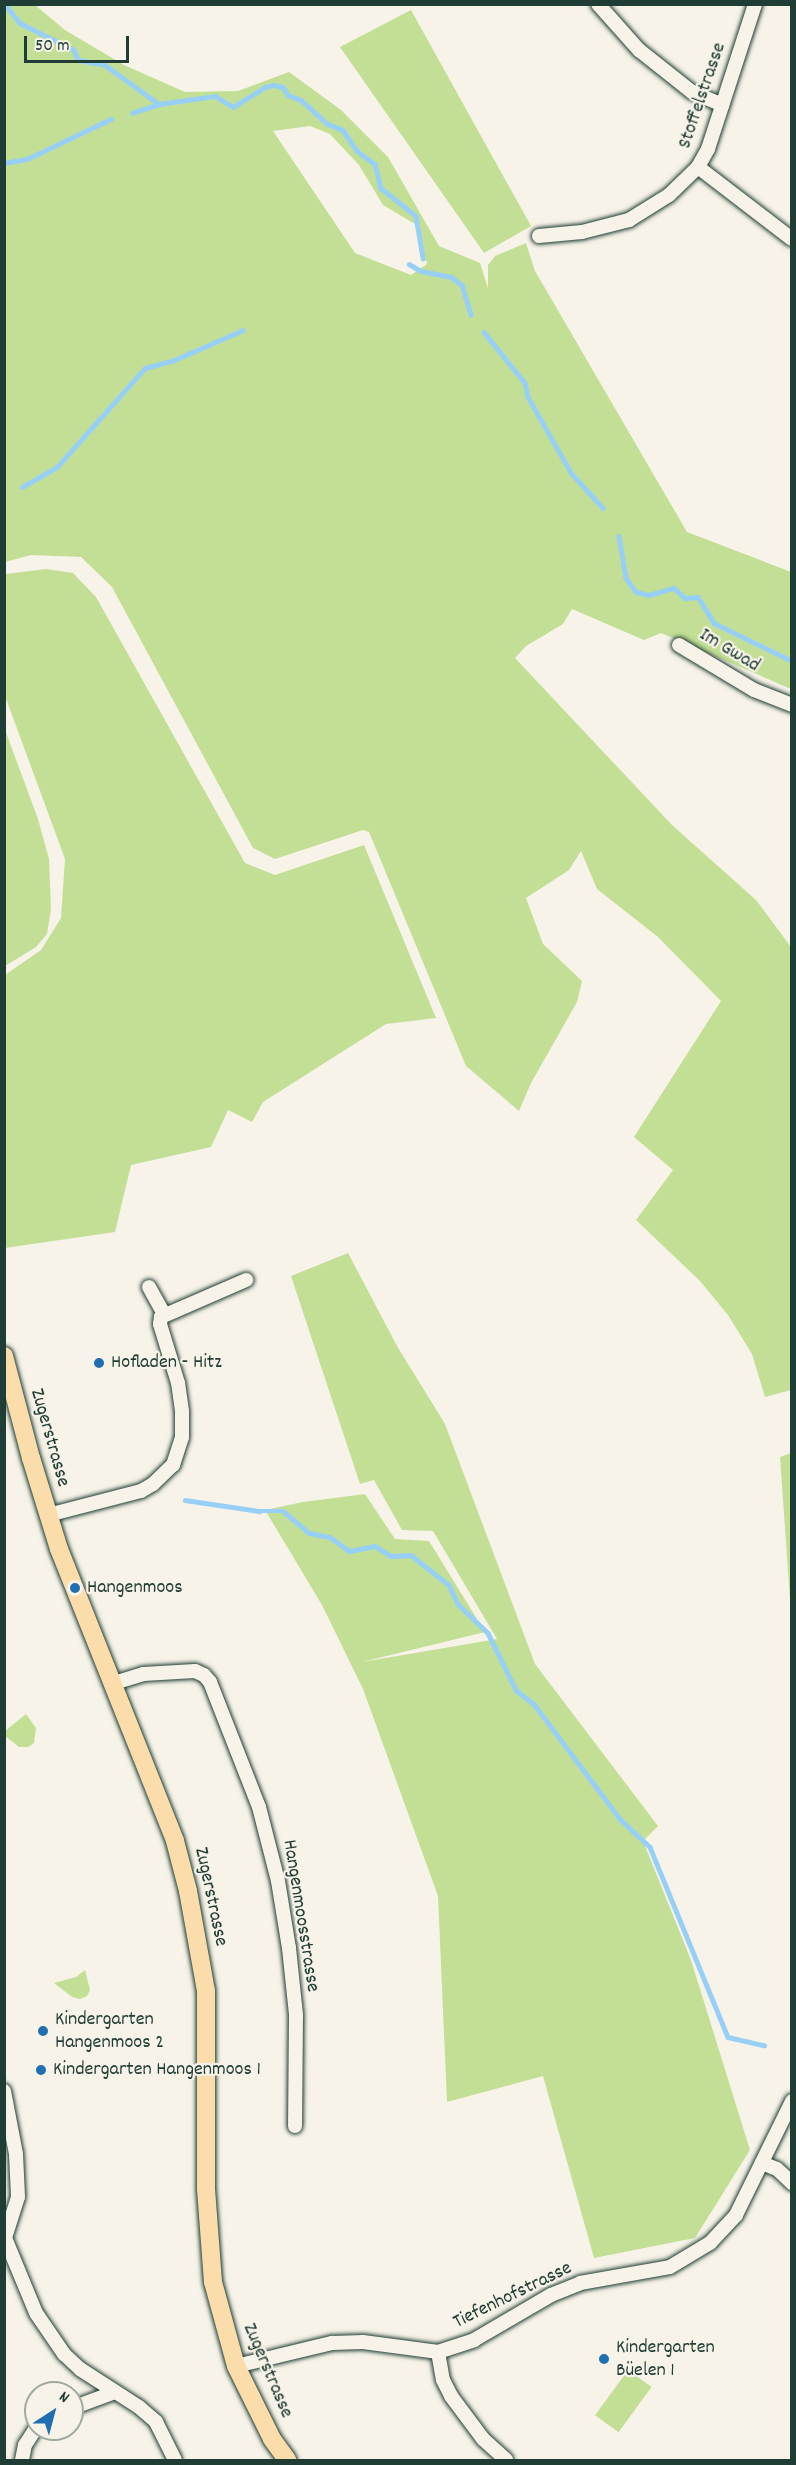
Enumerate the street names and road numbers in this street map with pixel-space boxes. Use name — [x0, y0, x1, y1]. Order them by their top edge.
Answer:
street label: Stoffelstrasse — [674, 40, 732, 152]
street label: Im Gwad — [694, 624, 764, 678]
street label: Zugerstrasse — [24, 1386, 74, 1490]
street label: Hangenmoosstrasse — [276, 1838, 324, 1994]
street label: Zugerstrasse — [188, 1845, 232, 1949]
street label: Tiefenhofstrasse — [450, 2257, 576, 2335]
street label: Zugerstrasse — [236, 2320, 298, 2422]

